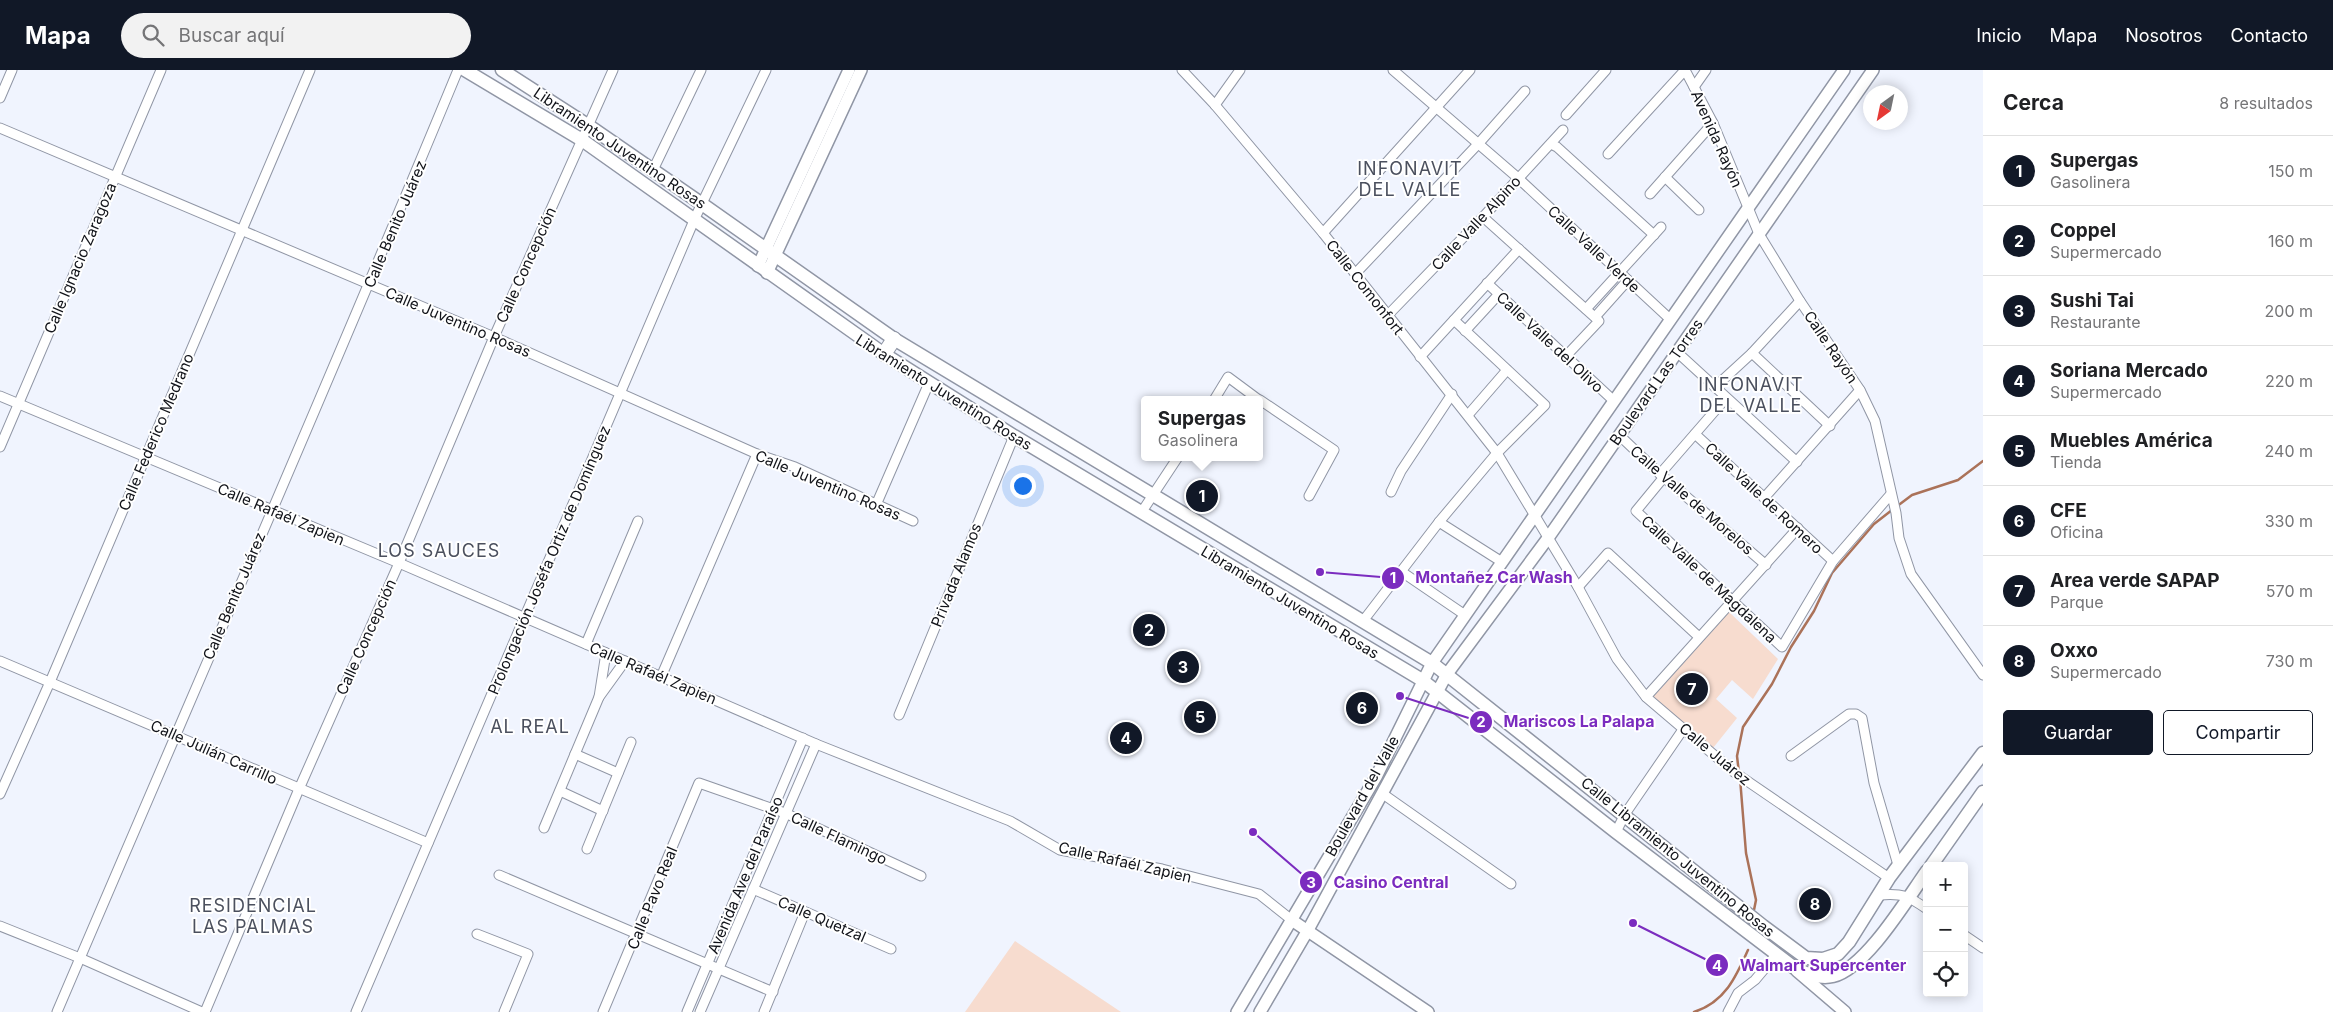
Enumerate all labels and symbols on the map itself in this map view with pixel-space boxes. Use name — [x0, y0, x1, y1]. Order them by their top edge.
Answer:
street label: Libramiento Juventino Rosas — [530, 83, 710, 213]
north arrow — [1863, 85, 1908, 130]
street label: Avenida Rayón — [1687, 87, 1747, 191]
street label: Calle Benito Juárez — [360, 157, 430, 291]
district label: INFONAVIT DEL VALLE — [1357, 158, 1463, 200]
street label: Calle Valle Alpino — [1427, 172, 1525, 274]
street label: Calle Ignacio Zaragoza — [40, 180, 120, 336]
street label: Calle Valle Verde — [1544, 201, 1644, 297]
street label: Calle Concepción — [492, 204, 560, 326]
street label: Calle Comonfort — [1322, 236, 1408, 338]
street label: Calle Juventino Rosas — [382, 283, 534, 361]
street label: Calle Valle del Olivo — [1493, 287, 1607, 397]
street label: Calle Rayón — [1800, 307, 1862, 387]
street label: Boulevard Las Torres — [1605, 315, 1707, 449]
street label: Libramiento Juventino Rosas — [852, 330, 1036, 454]
street label: Calle Federico Medrano — [114, 350, 198, 514]
district label: INFONAVIT DEL VALLE — [1698, 374, 1804, 416]
street label: Prolongación Joséfa Ortiz de Domínguez — [484, 423, 614, 697]
street label: Calle Valle de Romero — [1701, 438, 1827, 558]
street label: Calle Valle de Morelos — [1626, 441, 1758, 559]
street label: Calle Juventino Rosas — [752, 446, 904, 524]
your location — [1010, 473, 1036, 499]
pin: 1 — [1186, 477, 1218, 515]
street label: Calle Rafaél Zapien — [215, 479, 347, 549]
street label: Calle Valle de Magdalena — [1637, 511, 1781, 647]
street label: Privada Alamos — [927, 520, 985, 630]
street label: Calle Benito Juárez — [199, 529, 269, 663]
district label: LOS SAUCES — [378, 540, 500, 561]
street label: Libramiento Juventino Rosas — [1198, 541, 1382, 663]
callout: Montañez Car Wash — [1380, 562, 1583, 593]
text: Montañez Car Wash — [1415, 567, 1573, 587]
text: 1 — [1390, 568, 1396, 587]
street label: Calle Concepción — [332, 576, 400, 698]
pin: 2 — [1133, 611, 1165, 649]
street label: Calle Rafaél Zapien — [587, 638, 719, 708]
pin: 3 — [1167, 648, 1199, 686]
pin: 7 — [1676, 670, 1708, 708]
pin: 6 — [1346, 689, 1378, 727]
pin: 5 — [1184, 698, 1216, 736]
callout: Mariscos La Palapa — [1468, 706, 1664, 737]
text: Mariscos La Palapa — [1504, 711, 1654, 731]
text: 2 — [1476, 712, 1486, 731]
street label: Calle Julián Carrillo — [148, 715, 280, 789]
district label: AL REAL — [490, 716, 570, 737]
pin: 4 — [1110, 719, 1142, 757]
street label: Calle Juárez — [1675, 719, 1755, 789]
street label: Boulevard del Valle — [1321, 732, 1403, 860]
street label: Calle Libramiento Juventino Rosas — [1577, 773, 1779, 941]
street label: Avenida Ave del Paraíso — [703, 793, 787, 957]
street label: Calle Flamingo — [788, 807, 890, 869]
street label: Calle Rafaél Zapien — [1056, 837, 1194, 887]
street label: Calle Pavo Real — [623, 844, 681, 952]
callout: Casino Central — [1299, 867, 1459, 898]
text: Casino Central — [1333, 872, 1449, 892]
text: 3 — [1306, 873, 1316, 892]
pin: 8 — [1799, 885, 1831, 923]
street label: Calle Quetzal — [775, 892, 869, 946]
district label: RESIDENCIAL LAS PALMAS — [189, 895, 317, 937]
callout: Walmart Supercenter — [1704, 950, 1916, 981]
text: Walmart Supercenter — [1740, 955, 1907, 975]
text: 4 — [1712, 956, 1722, 975]

